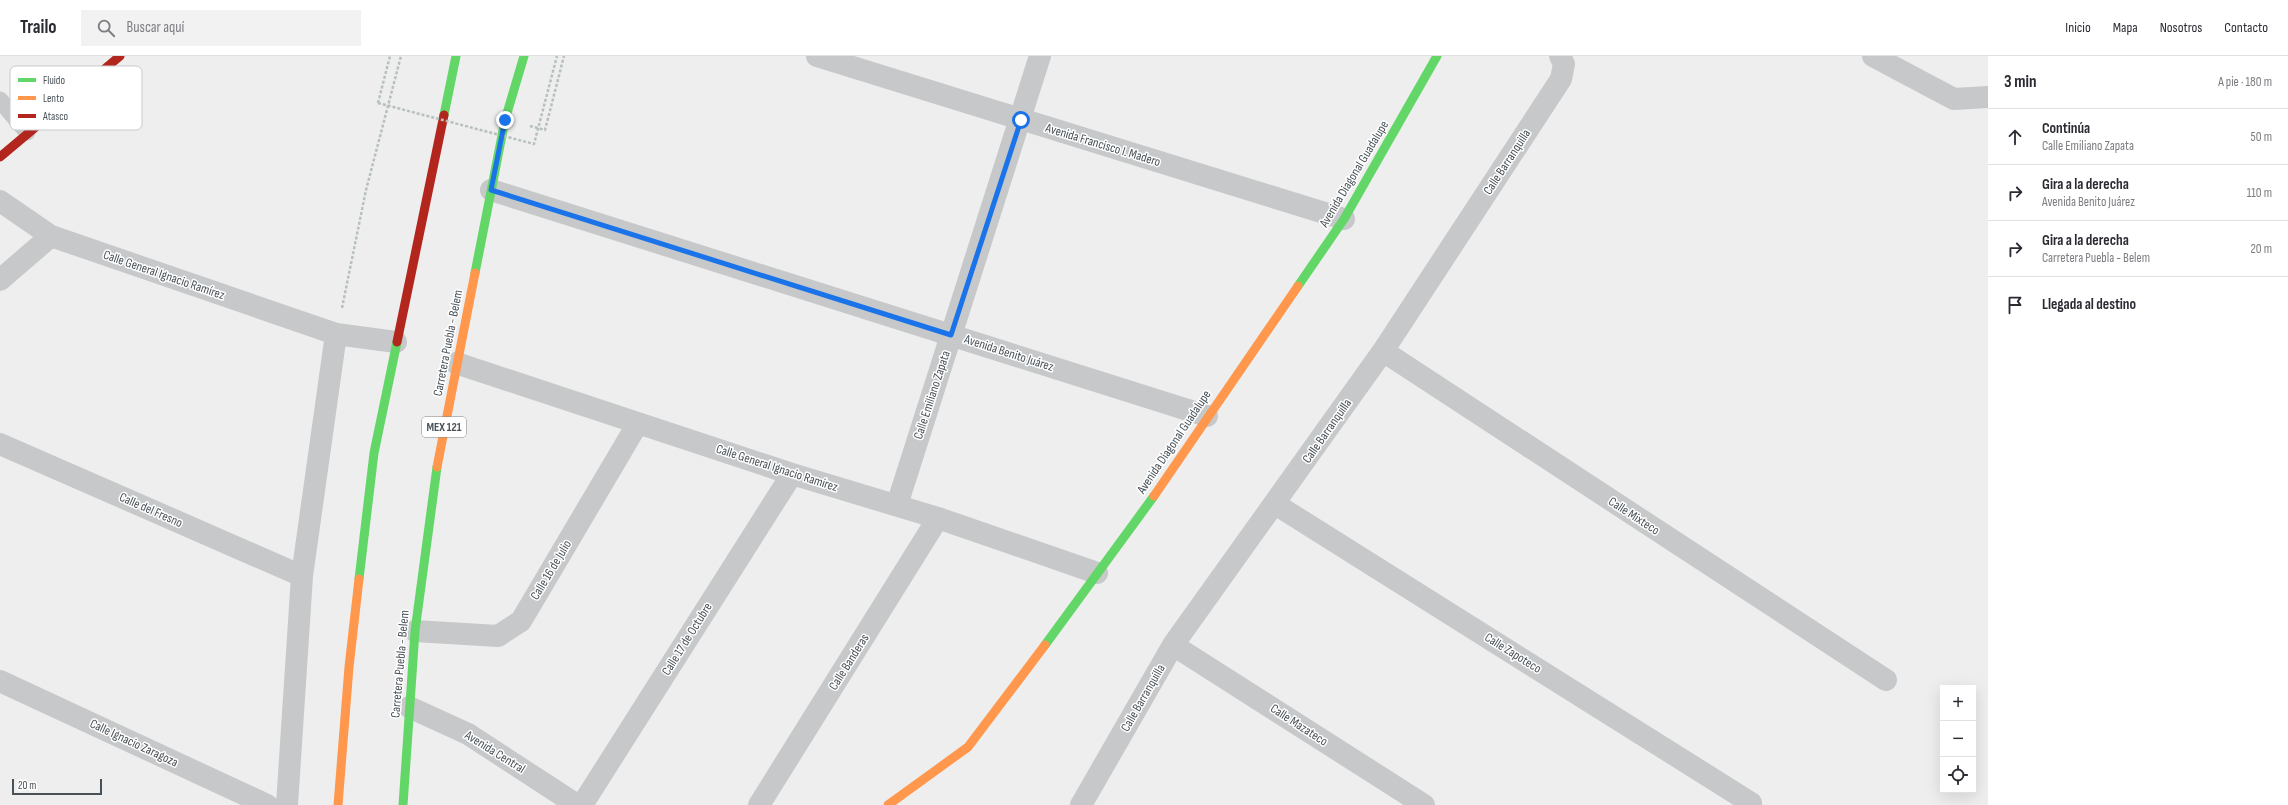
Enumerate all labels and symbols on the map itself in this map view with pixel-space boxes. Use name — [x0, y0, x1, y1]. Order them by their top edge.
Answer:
legend — [10, 66, 142, 130]
text: Fluido — [43, 74, 65, 87]
text: Lento — [43, 92, 64, 105]
text: Atasco — [42, 110, 69, 123]
route end — [496, 111, 514, 129]
route start — [1012, 111, 1030, 129]
street label: Avenida Diagonal Guadalupe — [1315, 118, 1392, 231]
street label: Avenida Francisco I. Madero — [1043, 120, 1162, 170]
street label: Calle Barranquilla — [1480, 126, 1534, 198]
street label: Calle General Ignacio Ramírez — [101, 247, 227, 303]
street label: Carretera Puebla - Belem — [430, 288, 466, 398]
street label: Avenida Benito Juárez — [961, 331, 1056, 375]
street label: Calle Emiliano Zapata — [910, 349, 954, 441]
street label: Avenida Diagonal Guadalupe — [1133, 387, 1215, 498]
street label: Calle Barranquilla — [1299, 396, 1355, 466]
road number: MEX 121 — [422, 417, 466, 437]
street label: Calle General Ignacio Ramírez — [714, 441, 840, 495]
street label: Calle del Fresno — [117, 489, 185, 531]
street label: Calle Mixteco — [1605, 494, 1663, 538]
street label: Calle 16 de Julio — [527, 537, 575, 603]
street label: Calle 17 de Octubre — [658, 600, 716, 678]
street label: Carretera Puebla - Belem — [387, 609, 413, 719]
street label: Calle Zapoteco — [1482, 629, 1544, 677]
street label: Calle Banderas — [825, 631, 873, 693]
street label: Calle Barranquilla — [1117, 662, 1169, 734]
street label: Calle Mazateco — [1267, 701, 1331, 749]
street label: Calle Ignacio Zaragoza — [87, 716, 181, 770]
street label: Avenida Central — [461, 727, 528, 777]
scale bar — [12, 777, 102, 796]

